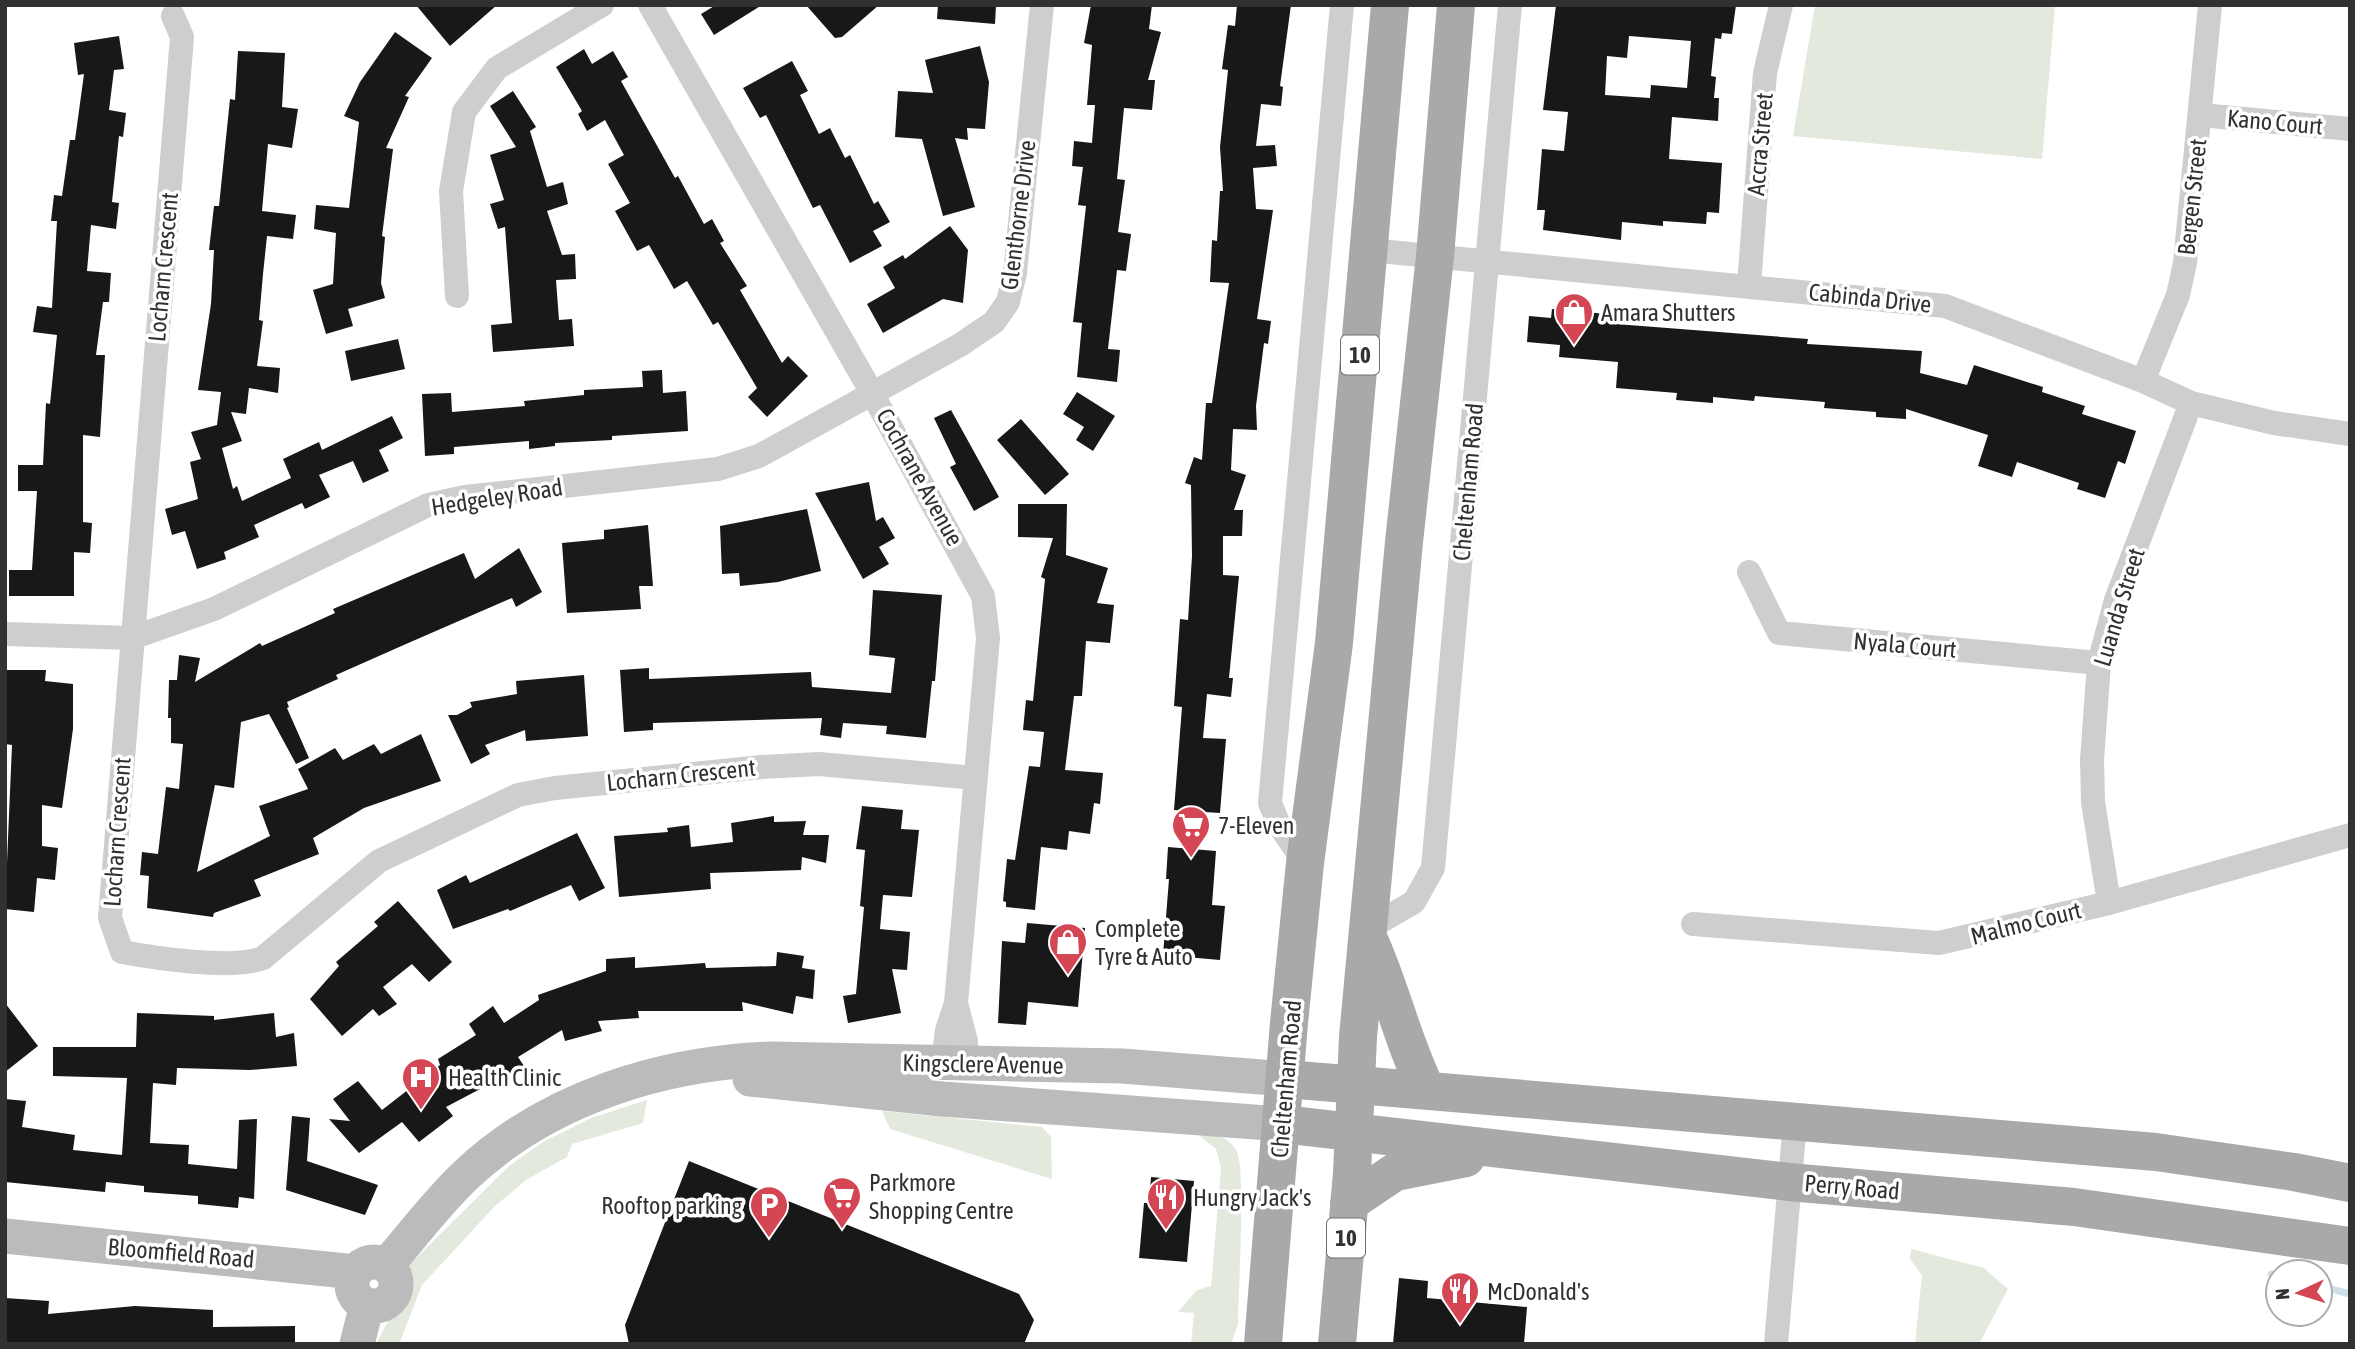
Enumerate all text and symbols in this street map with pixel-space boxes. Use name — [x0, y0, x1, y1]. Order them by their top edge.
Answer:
street label: Accra Street — [1742, 91, 1778, 197]
street label: Kano Court — [2226, 104, 2324, 140]
street label: Bergen Street — [2172, 137, 2212, 257]
street label: Glenthorne Drive — [995, 139, 1041, 291]
street label: Locharn Crescent — [143, 191, 183, 343]
street label: Cabinda Drive — [1807, 278, 1933, 318]
shop icon: Amara Shutters — [1553, 291, 1595, 346]
place label: Amara Shutters — [1601, 299, 1736, 326]
road number: 10 — [1341, 336, 1379, 374]
street label: Cheltenham Road — [1448, 402, 1488, 562]
street label: Cochrane Avenue — [871, 404, 969, 550]
street label: Hedgeley Road — [429, 473, 565, 521]
street label: Luanda Street — [2088, 545, 2150, 669]
street label: Nyala Court — [1852, 627, 1958, 663]
street label: Locharn Crescent — [605, 754, 757, 796]
street label: Locharn Crescent — [98, 756, 136, 908]
supermarket icon: 7-Eleven — [1170, 804, 1212, 859]
place label: 7-Eleven — [1218, 812, 1294, 839]
street label: Malmo Court — [1968, 896, 2084, 950]
place label: Complete Tyre & Auto — [1095, 915, 1193, 970]
shop icon: Complete Tyre & Auto — [1047, 921, 1089, 976]
street label: Cheltenham Road — [1266, 999, 1306, 1159]
street label: Kingsclere Avenue — [902, 1049, 1064, 1079]
hospital icon: Health Clinic — [400, 1056, 442, 1111]
place label: Health Clinic — [448, 1064, 561, 1091]
place label: Parkmore Shopping Centre — [869, 1169, 1014, 1224]
street label: Perry Road — [1803, 1169, 1901, 1205]
supermarket icon: Parkmore Shopping Centre — [821, 1175, 863, 1230]
restaurant icon: Hungry Jack's — [1145, 1176, 1187, 1231]
parking icon: Rooftop parking — [748, 1184, 790, 1239]
place label: Hungry Jack's — [1193, 1184, 1311, 1211]
place label: Rooftop parking — [601, 1192, 743, 1219]
road number: 10 — [1327, 1218, 1365, 1258]
street label: Bloomfield Road — [107, 1233, 255, 1273]
north arrow — [2264, 1258, 2334, 1328]
restaurant icon: McDonald's — [1439, 1270, 1481, 1325]
place label: McDonald's — [1487, 1278, 1589, 1305]
text: N — [2271, 1288, 2293, 1301]

